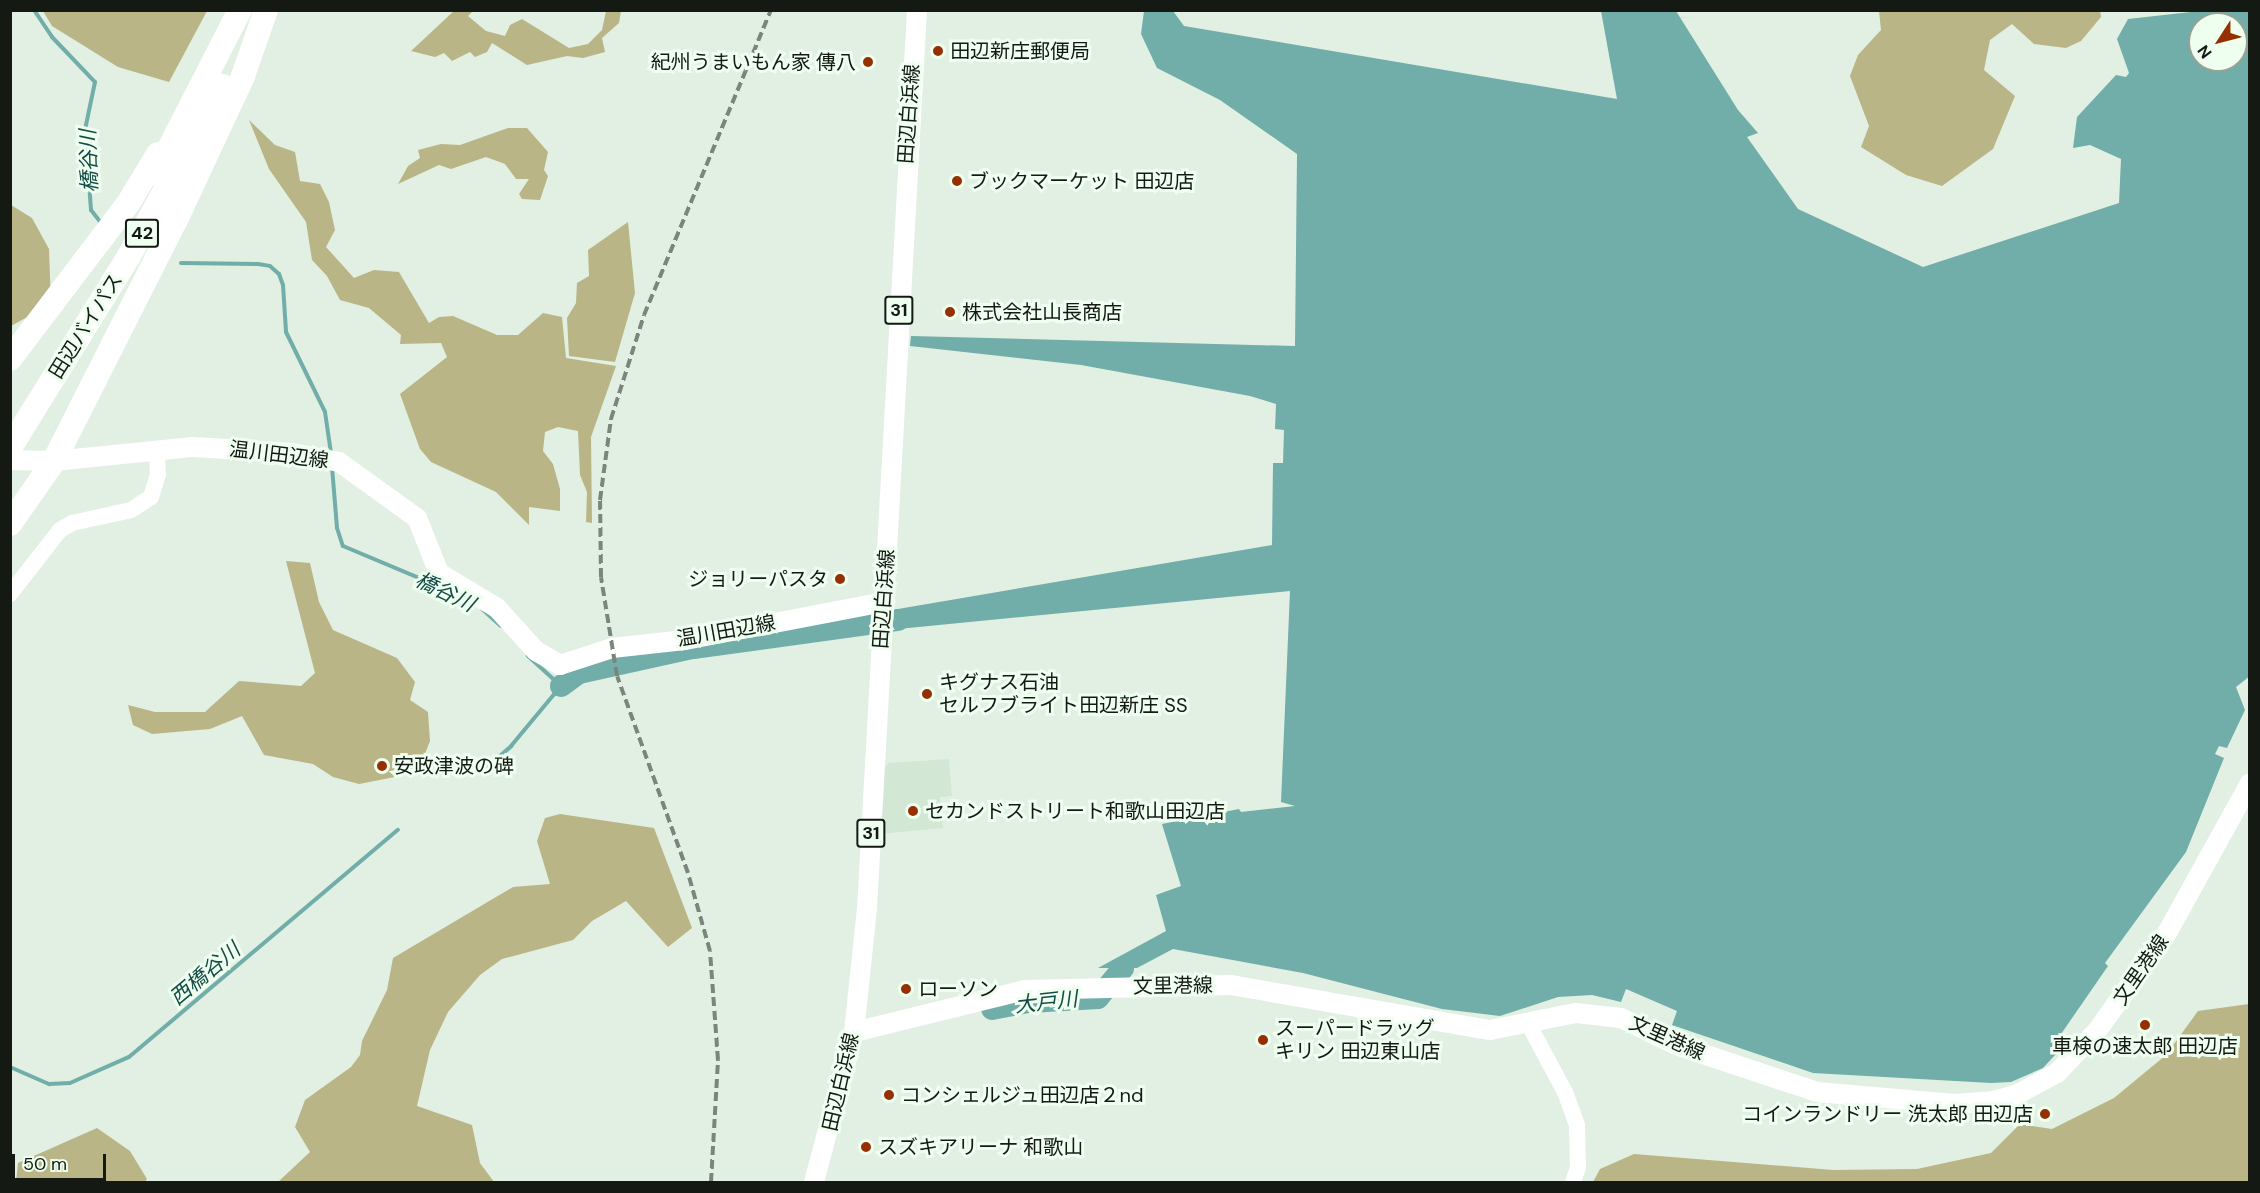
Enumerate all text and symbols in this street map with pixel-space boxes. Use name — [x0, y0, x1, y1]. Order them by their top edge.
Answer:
north arrow — [2188, 12, 2248, 72]
place label: 田辺新庄郵便局 — [950, 39, 1090, 63]
text: N — [2193, 41, 2217, 63]
marker: 田辺新庄郵便局 — [931, 44, 945, 58]
place label: 紀州うまいもん家 傳八 — [651, 50, 856, 74]
marker: 紀州うまいもん家 傳八 — [861, 55, 875, 69]
street label: 田辺白浜線 — [894, 63, 924, 165]
water label: 橋谷川 — [75, 129, 103, 193]
place label: ブックマーケット 田辺店 — [969, 169, 1194, 193]
marker: ブックマーケット 田辺店 — [950, 174, 964, 188]
road number: 42 — [124, 218, 160, 248]
street label: 田辺バイパス — [44, 269, 128, 383]
road number: 31 — [884, 295, 914, 325]
place label: 株式会社山長商店 — [962, 300, 1122, 324]
marker: 株式会社山長商店 — [943, 305, 957, 319]
street label: 温川田辺線 — [228, 437, 330, 473]
street label: 田辺白浜線 — [869, 548, 899, 650]
water label: 橋谷川 — [411, 567, 479, 617]
place label: ジョリーパスタ — [688, 567, 828, 591]
marker: ジョリーパスタ — [833, 572, 847, 586]
street label: 温川田辺線 — [675, 610, 777, 652]
place label: キグナス石油 セルフブライト田辺新庄 SS — [939, 670, 1188, 717]
marker: キグナス石油 セルフブライト田辺新庄 SS — [920, 687, 934, 701]
place label: 安政津波の碑 — [394, 754, 514, 778]
marker: 安政津波の碑 — [375, 759, 389, 773]
place label: セカンドストリート和歌山田辺店 — [925, 799, 1225, 823]
marker: セカンドストリート和歌山田辺店 — [906, 804, 920, 818]
road number: 31 — [856, 818, 886, 848]
street label: 文里港線 — [2108, 930, 2174, 1010]
water label: 西橋谷川 — [165, 937, 245, 1011]
street label: 文里港線 — [1133, 973, 1213, 999]
place label: ローソン — [918, 977, 998, 1001]
marker: ローソン — [899, 982, 913, 996]
water label: 大戸川 — [1013, 986, 1079, 1018]
street label: 文里港線 — [1626, 1011, 1708, 1065]
place label: スーパードラッグ キリン 田辺東山店 — [1275, 1016, 1440, 1063]
marker: 車検の速太郎 田辺店 — [2138, 1018, 2152, 1032]
street label: 田辺白浜線 — [818, 1031, 864, 1133]
marker: スーパードラッグ キリン 田辺東山店 — [1256, 1033, 1270, 1047]
place label: 車検の速太郎 田辺店 — [2052, 1034, 2238, 1058]
place label: コンシェルジュ田辺店２nd — [901, 1083, 1145, 1107]
marker: コンシェルジュ田辺店２nd — [882, 1088, 896, 1102]
place label: コインランドリー 洗太郎 田辺店 — [1742, 1102, 2033, 1126]
marker: コインランドリー 洗太郎 田辺店 — [2038, 1107, 2052, 1121]
place label: スズキアリーナ 和歌山 — [878, 1135, 1083, 1159]
marker: スズキアリーナ 和歌山 — [859, 1140, 873, 1154]
scale bar — [15, 1142, 110, 1180]
text: 50 m — [23, 1152, 67, 1176]

